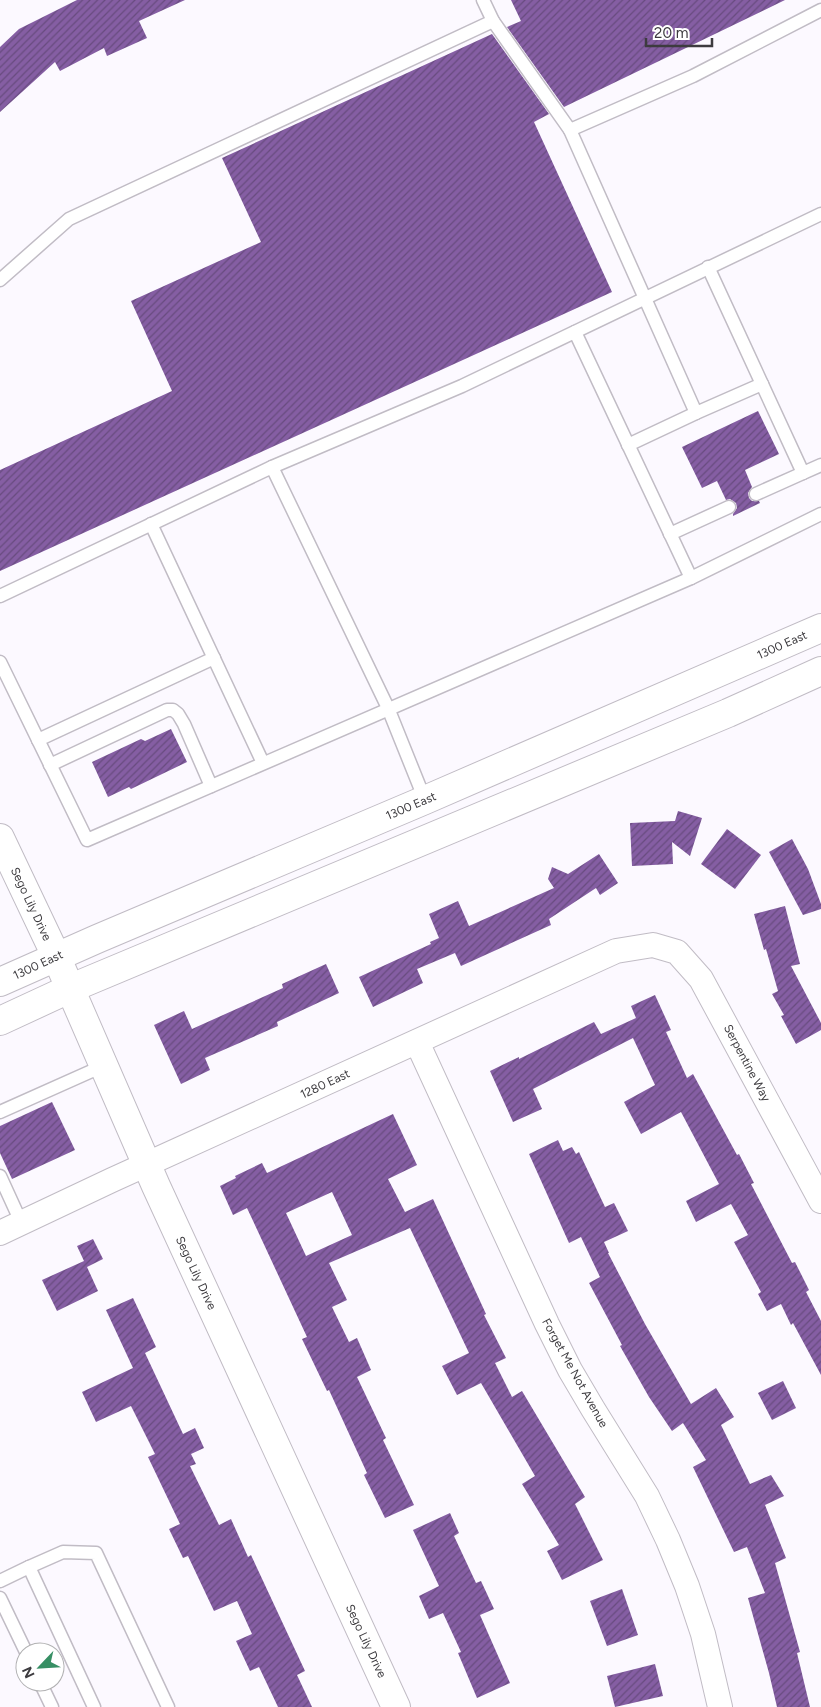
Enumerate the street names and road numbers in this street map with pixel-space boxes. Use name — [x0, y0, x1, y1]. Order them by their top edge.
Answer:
street label: 1300 East — [755, 628, 810, 662]
street label: 1300 East — [384, 789, 439, 823]
street label: Sego Lily Drive — [8, 865, 54, 943]
street label: 1300 East — [11, 947, 65, 983]
street label: Serpentine Way — [721, 1022, 774, 1105]
street label: 1280 East — [298, 1066, 352, 1102]
street label: Sego Lily Drive — [173, 1234, 219, 1312]
street label: Forget Me Not Avenue — [539, 1316, 611, 1430]
street label: Sego Lily Drive — [343, 1602, 389, 1680]

